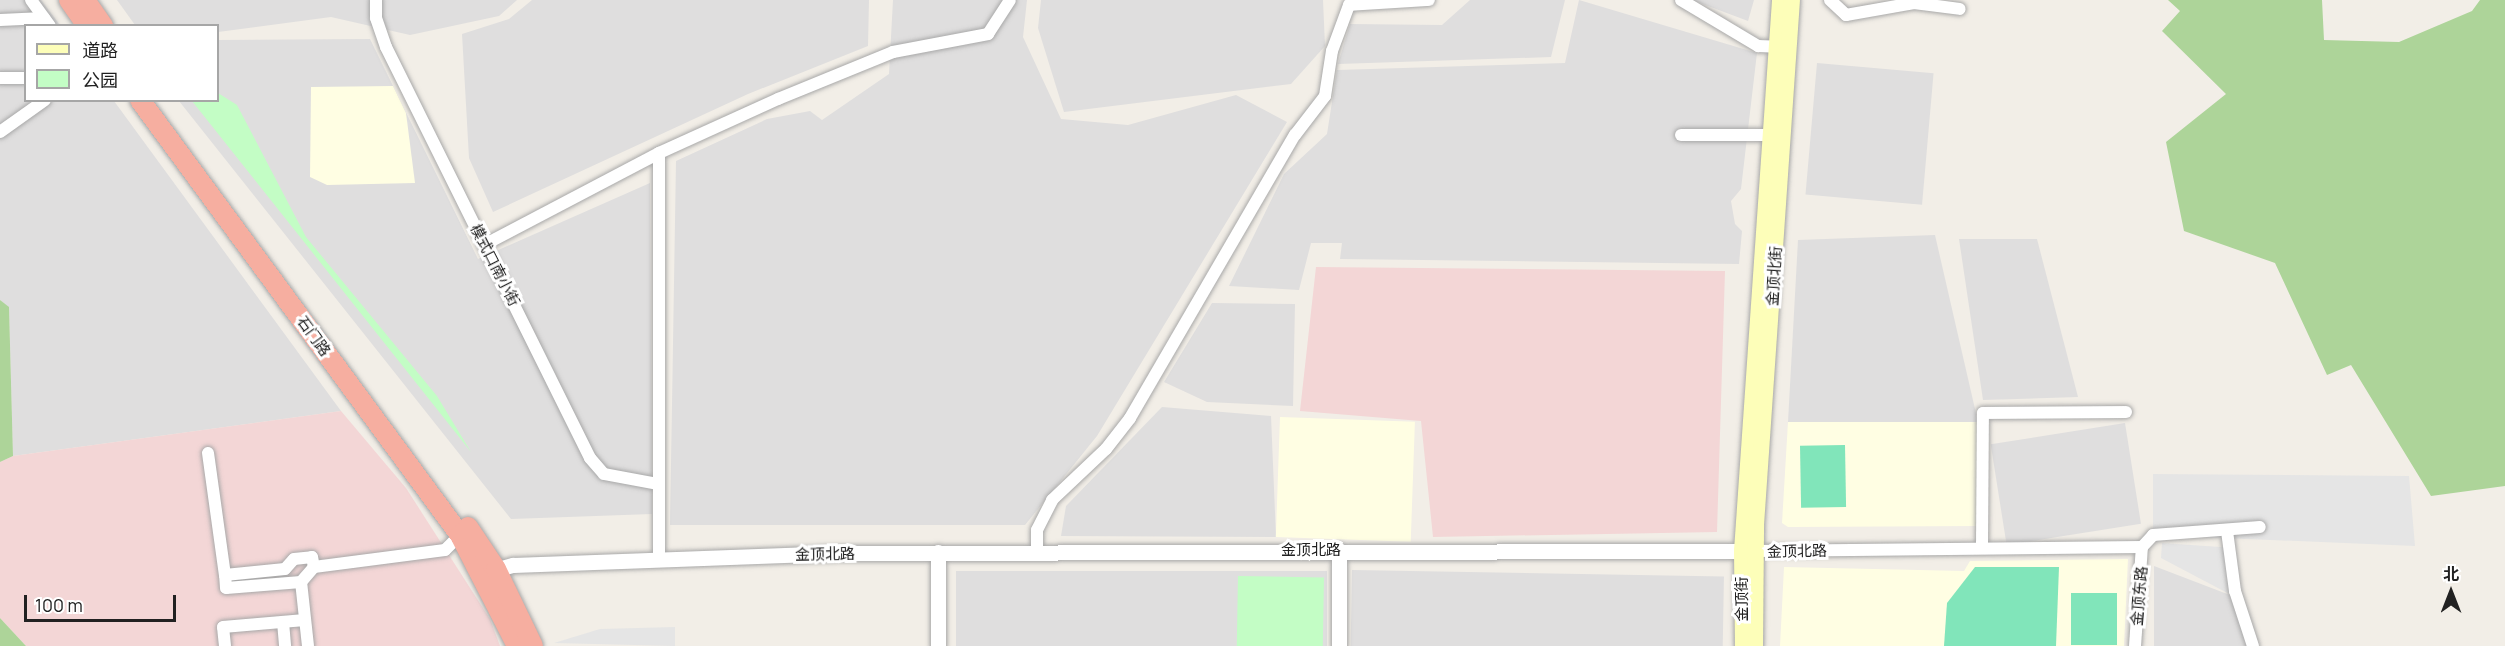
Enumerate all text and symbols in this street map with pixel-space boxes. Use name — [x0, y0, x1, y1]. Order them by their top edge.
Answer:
legend — [24, 24, 219, 102]
text: 道路 — [82, 38, 118, 62]
text: 公园 — [82, 68, 118, 92]
street label: 模式口南小街 — [467, 221, 523, 309]
street label: 金顶北街 — [1763, 245, 1785, 307]
street label: 石门路 — [293, 313, 335, 359]
street label: 金顶北路 — [1281, 541, 1341, 559]
street label: 金顶北路 — [1767, 541, 1827, 561]
street label: 金顶北路 — [795, 544, 855, 564]
north arrow — [2421, 562, 2481, 622]
text: 北 — [2443, 563, 2459, 585]
street label: 金顶东路 — [2127, 565, 2151, 627]
street label: 金顶街 — [1733, 577, 1751, 621]
scale bar — [27, 583, 178, 621]
text: 100 m — [35, 593, 83, 617]

